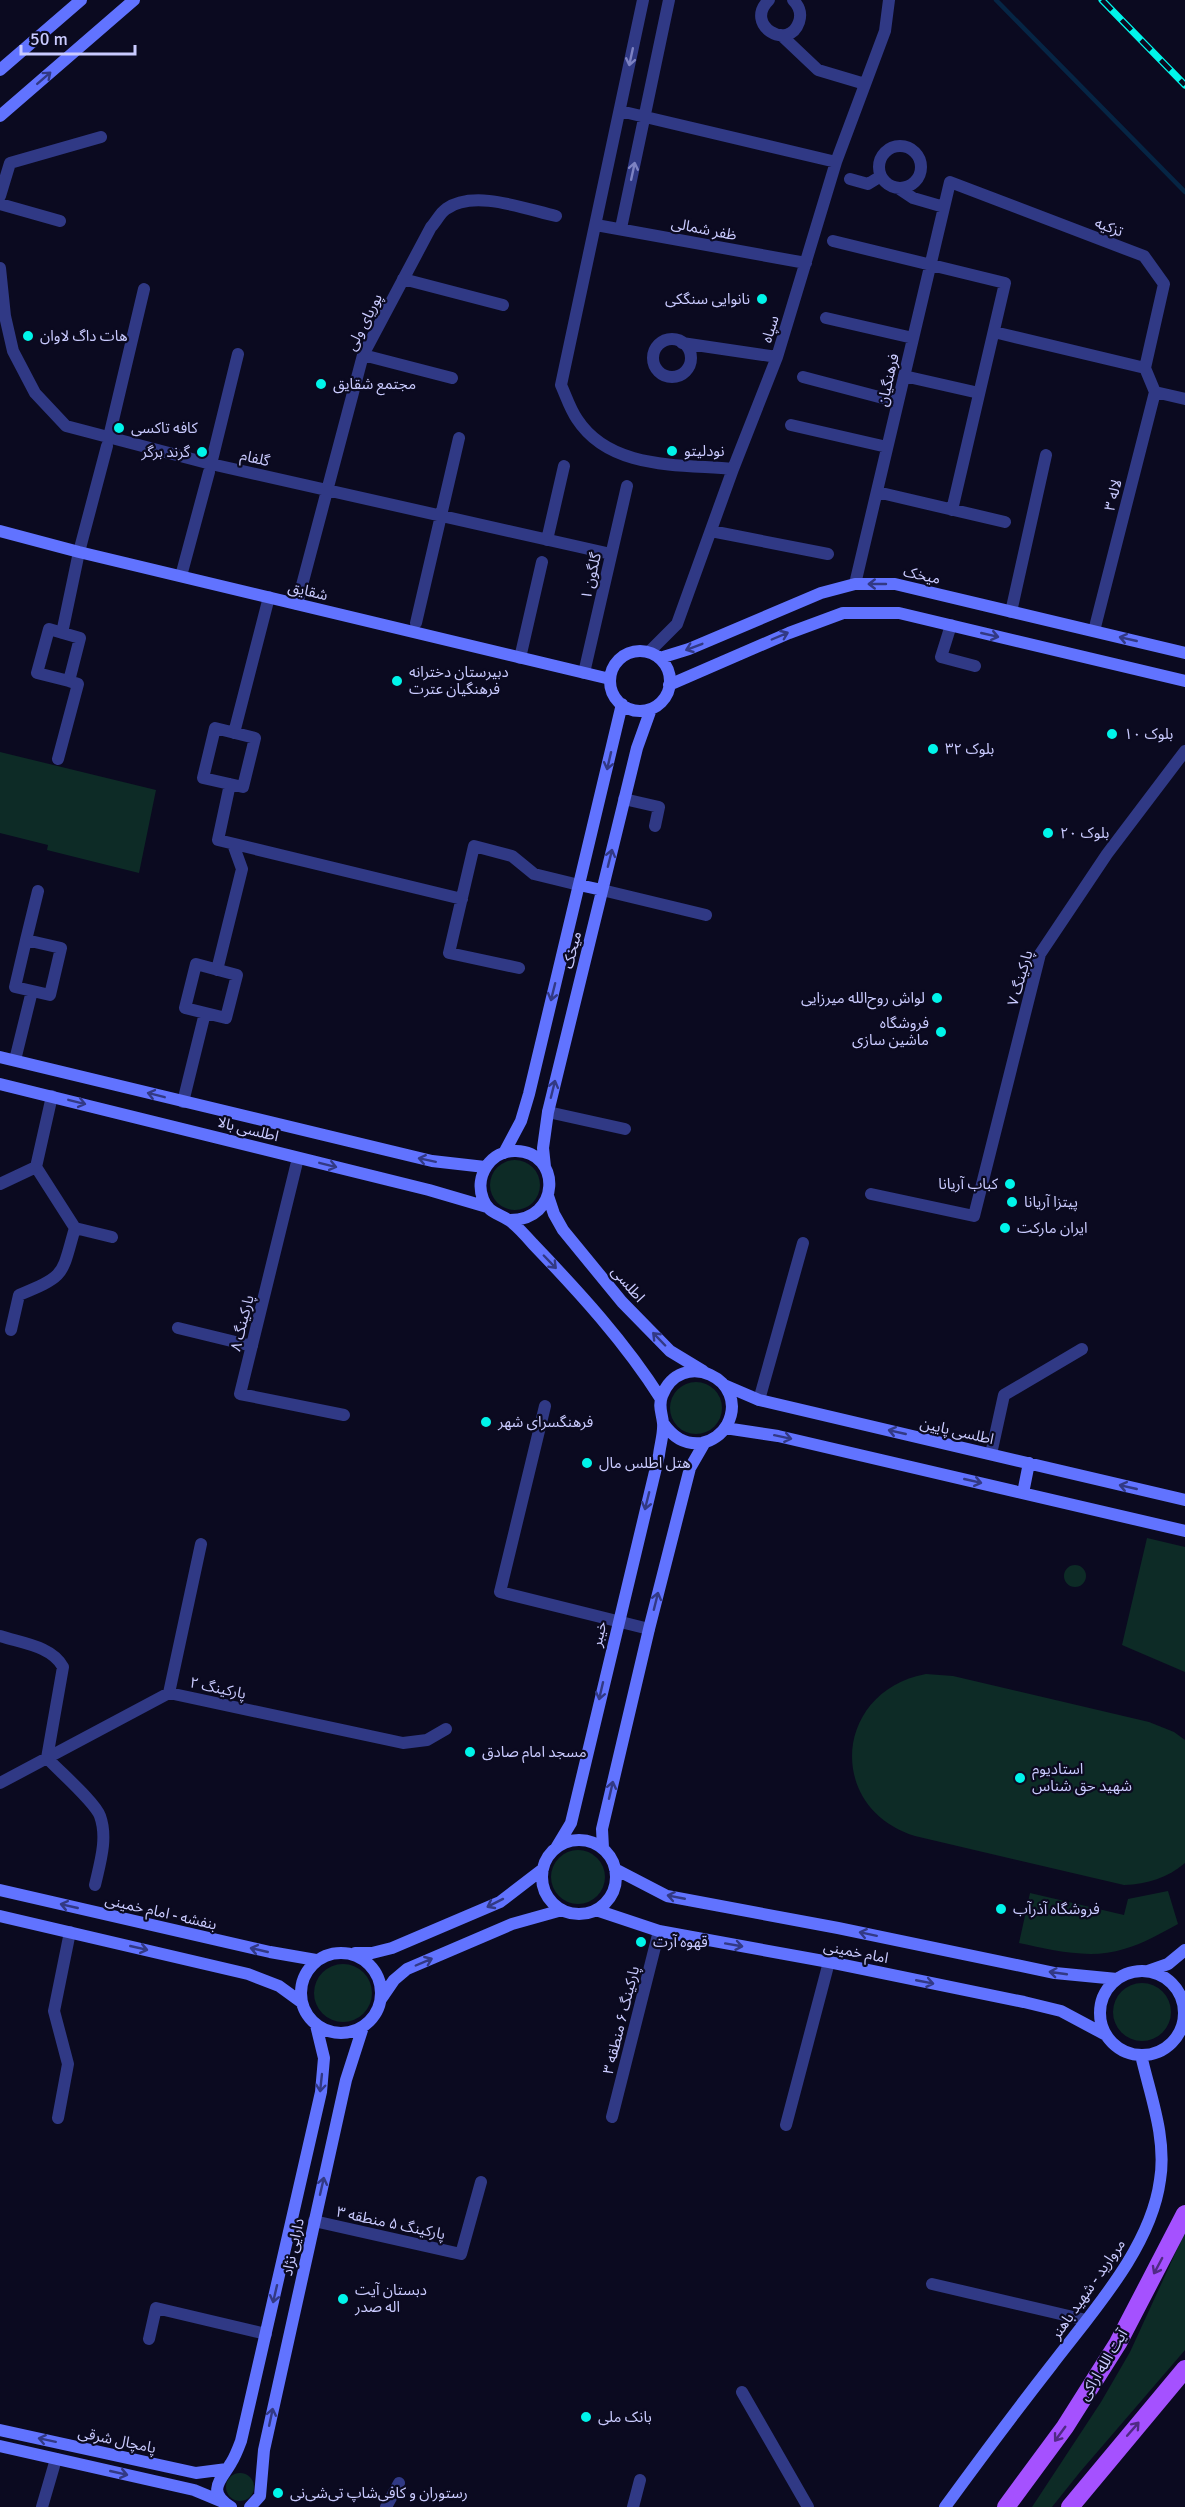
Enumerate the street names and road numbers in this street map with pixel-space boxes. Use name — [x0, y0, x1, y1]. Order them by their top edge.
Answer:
street label: تزکیه — [1092, 213, 1126, 241]
street label: ظفر شمالی — [670, 214, 738, 244]
street label: پوریای ولی — [342, 290, 387, 354]
street label: سپاه — [757, 313, 784, 345]
street label: فرهنگیان — [873, 352, 903, 408]
street label: گلفام — [238, 446, 272, 472]
street label: لاله ۳ — [1100, 477, 1126, 513]
street label: گلگون ۱ — [577, 550, 605, 601]
street label: میخک — [902, 562, 942, 588]
street label: شقایق — [286, 578, 330, 605]
street label: میخک — [559, 930, 585, 970]
street label: پارکینگ ۷ — [1003, 948, 1038, 1008]
street label: اطلسی بالا — [216, 1113, 280, 1145]
street label: اطلسی — [607, 1262, 649, 1306]
street label: پارکینگ ۸ — [226, 1293, 259, 1353]
street label: اطلسی پایین — [918, 1414, 996, 1449]
street label: خیبر — [587, 1619, 611, 1649]
street label: پارکینگ ۲ — [188, 1673, 248, 1704]
street label: بنفشه - امام خمینی — [103, 1890, 219, 1936]
street label: امام خمینی — [822, 1937, 890, 1969]
street label: پارکینگ ۶ منطقه ۳ — [599, 1964, 644, 2076]
street label: پارکینگ ۵ منطقه ۳ — [335, 2203, 447, 2244]
street label: دارایی نژاد — [278, 2216, 308, 2278]
street label: مروارید - شهید باهنر — [1046, 2236, 1129, 2343]
street label: آیت الله اراکی — [1075, 2326, 1132, 2404]
street label: پامچال شرقی — [76, 2423, 158, 2458]

